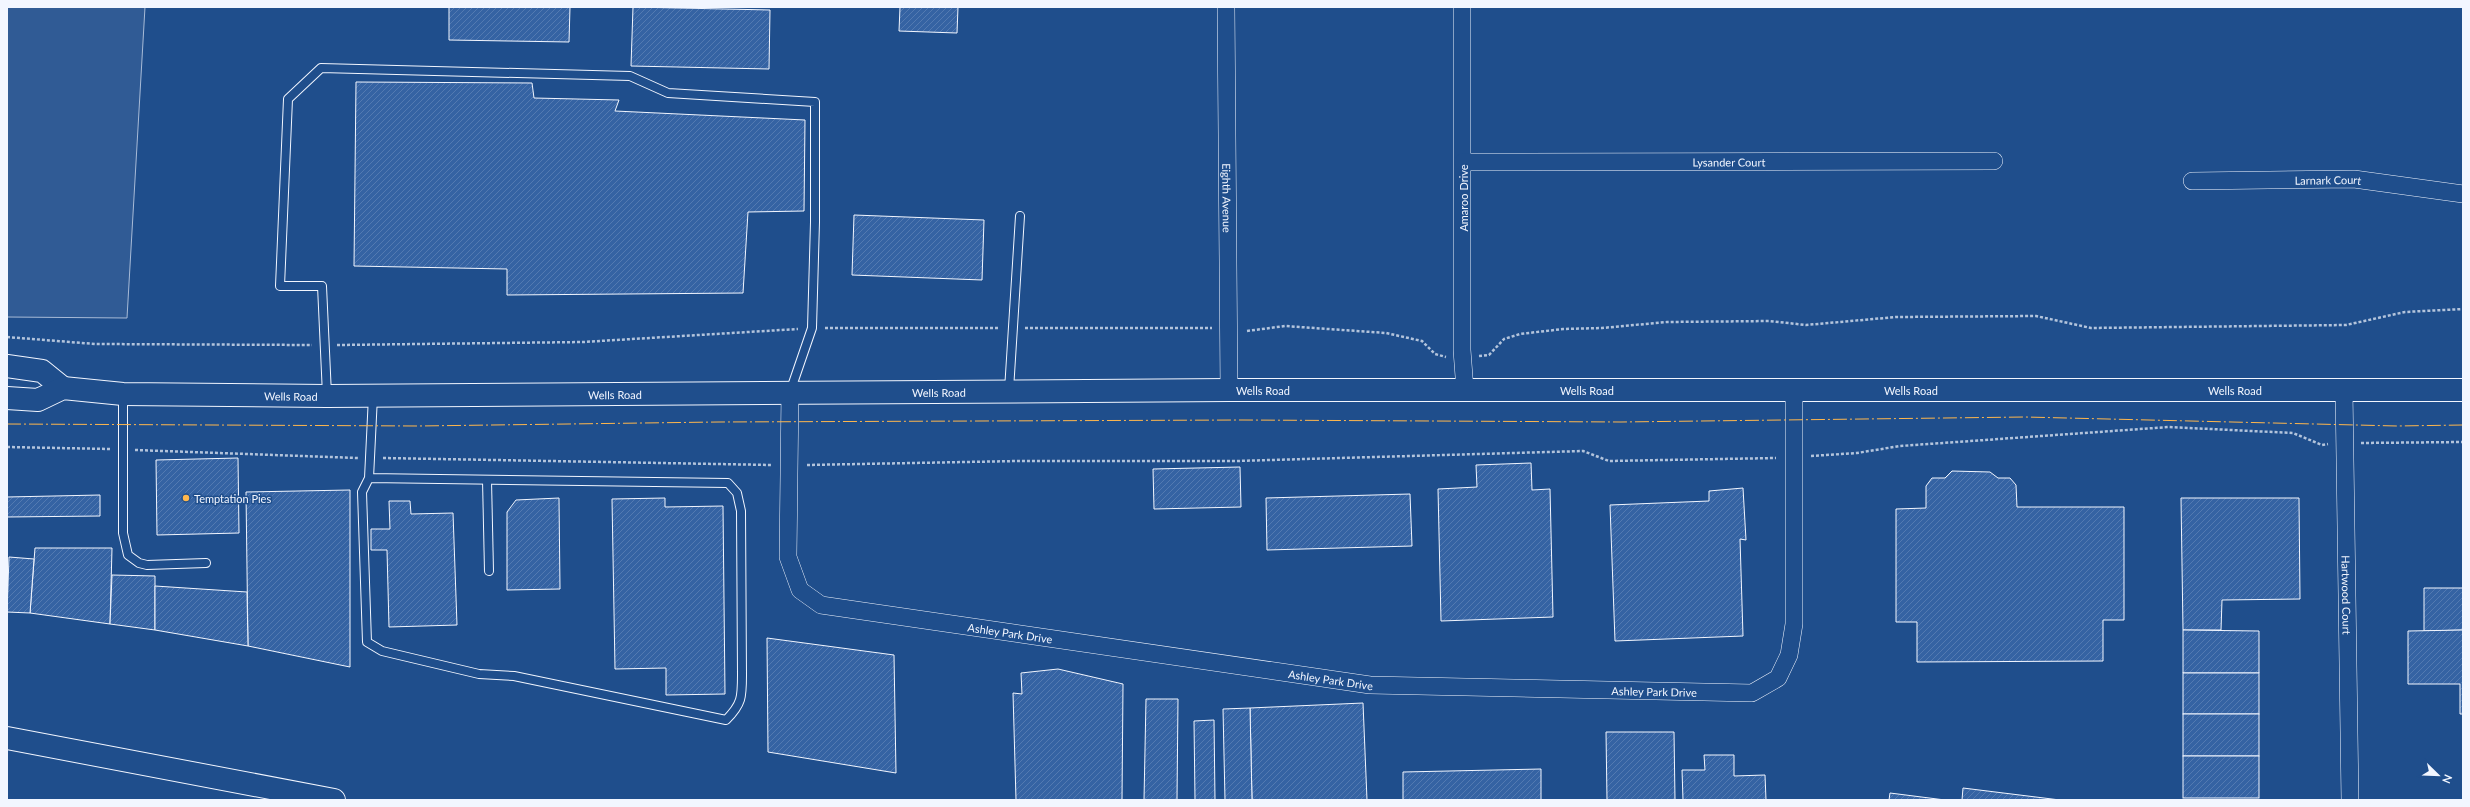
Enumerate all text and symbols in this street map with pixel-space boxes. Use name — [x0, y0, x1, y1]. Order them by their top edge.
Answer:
street label: Lysander Court — [1693, 155, 1765, 168]
street label: Eighth Avenue — [1221, 163, 1234, 233]
street label: Amaroo Drive — [1457, 164, 1470, 232]
street label: Larnark Court — [2295, 172, 2362, 186]
street label: Wells Road — [1236, 384, 1290, 397]
street label: Wells Road — [1560, 384, 1614, 397]
street label: Wells Road — [1884, 384, 1938, 397]
street label: Wells Road — [2208, 384, 2262, 397]
street label: Wells Road — [912, 385, 966, 399]
street label: Wells Road — [588, 387, 642, 401]
street label: Wells Road — [264, 389, 318, 402]
place label: Temptation Pies — [194, 492, 271, 505]
marker: Temptation Pies — [181, 493, 191, 503]
street label: Hartwood Court — [2340, 555, 2354, 635]
street label: Ashley Park Drive — [967, 620, 1053, 645]
street label: Ashley Park Drive — [1287, 667, 1373, 692]
street label: Ashley Park Drive — [1611, 684, 1697, 698]
north arrow — [2418, 755, 2458, 795]
text: N — [2440, 773, 2455, 786]

